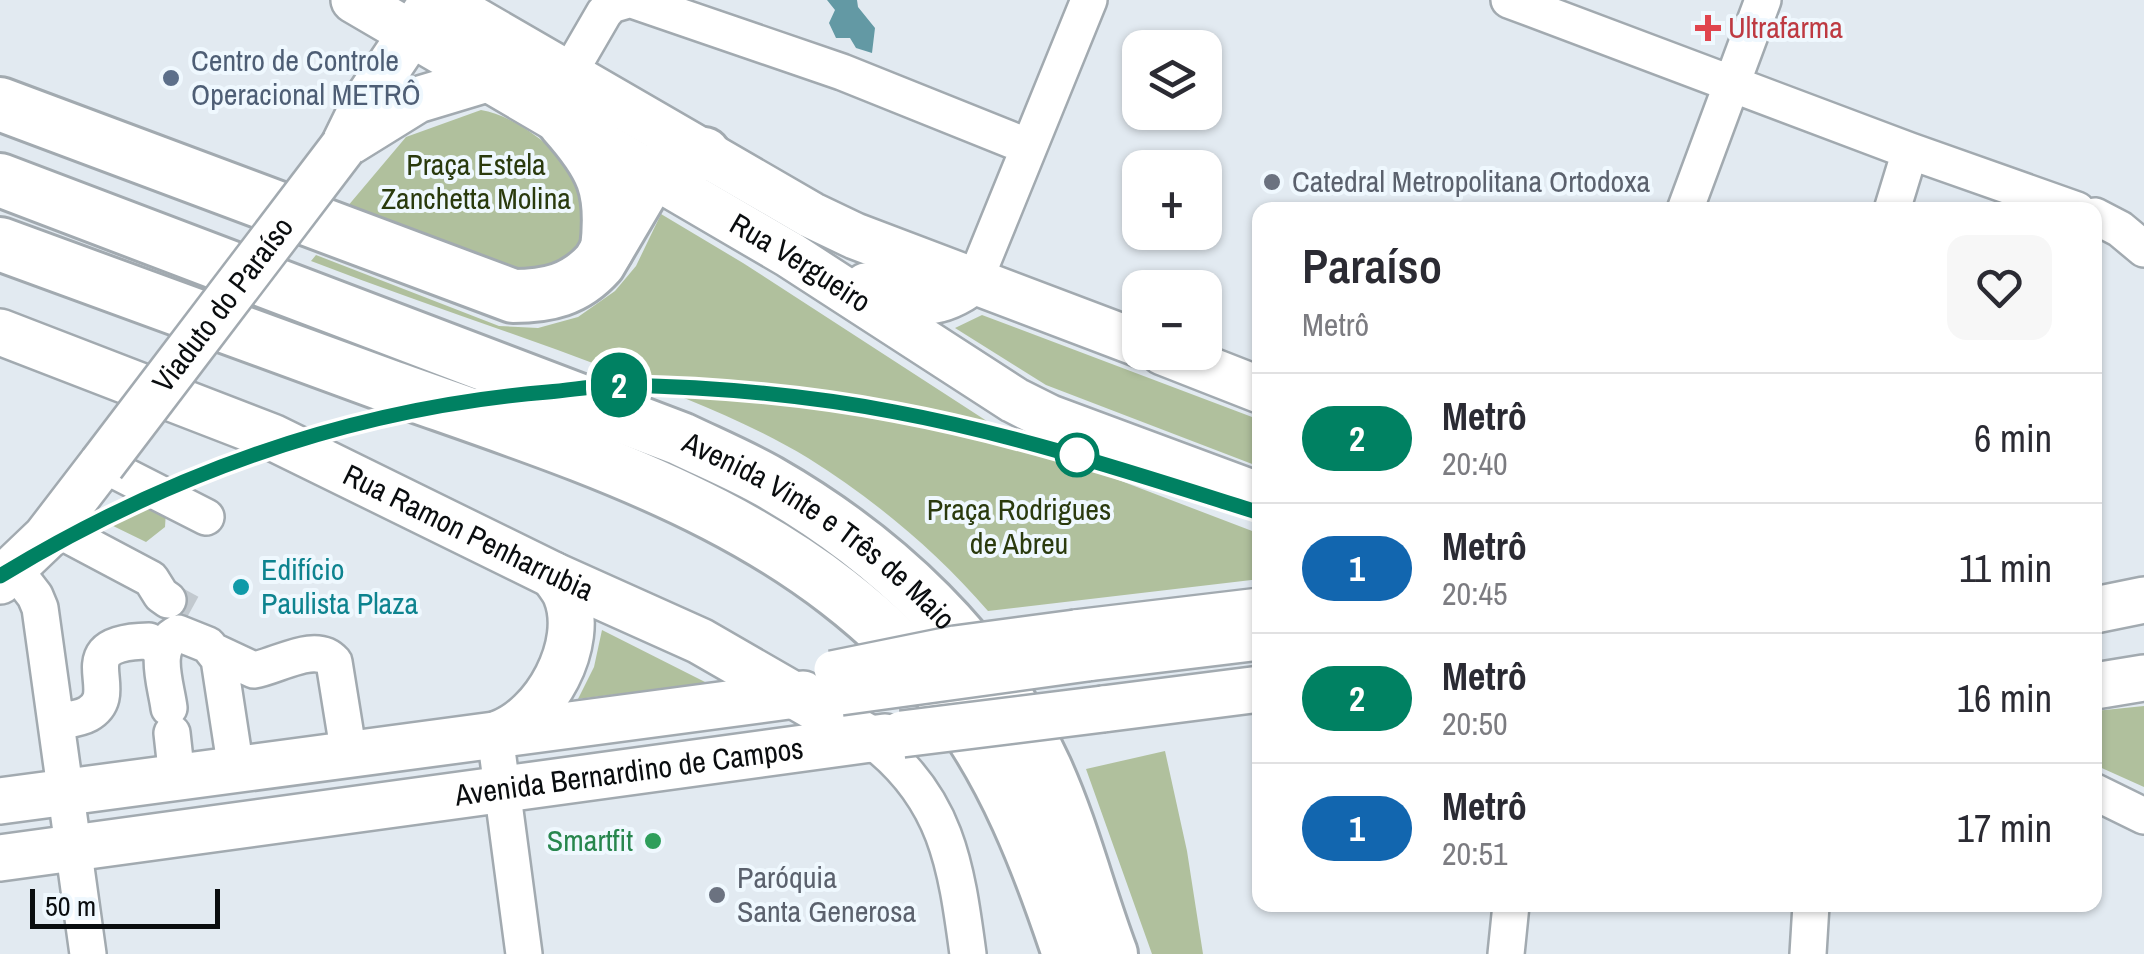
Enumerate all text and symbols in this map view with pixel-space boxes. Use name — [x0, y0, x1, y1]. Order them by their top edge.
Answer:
place label: Ultrafarma — [1728, 7, 1843, 47]
marker: Ultrafarma — [1697, 17, 1719, 39]
map controls — [1122, 30, 1222, 370]
button: layers — [1122, 30, 1222, 130]
place label: Centro de Controle Operacional METRÔ — [191, 40, 421, 114]
marker: Centro de Controle Operacional METRÔ — [160, 67, 182, 89]
park label: Praça Estela Zanchetta Molina — [381, 144, 571, 218]
button: + — [1122, 150, 1222, 250]
place label: Catedral Metropolitana Ortodoxa — [1292, 161, 1651, 201]
marker: Catedral Metropolitana Ortodoxa — [1261, 171, 1283, 193]
street label: Rua Vergueiro — [723, 203, 879, 321]
street label: Viaduto do Paraíso — [143, 208, 302, 400]
text: Paraíso — [1302, 233, 1442, 298]
button: heart — [1947, 235, 2052, 340]
button: − — [1122, 270, 1222, 370]
text: Metrô — [1302, 303, 1369, 346]
line badge: 2 — [586, 352, 652, 418]
text: 2 — [611, 362, 627, 409]
text: Metrô — [1442, 391, 1527, 442]
text: 6 min — [1974, 413, 2052, 464]
text: 2 — [1349, 415, 1365, 462]
street label: Avenida Vinte e Três de Maio — [675, 421, 965, 638]
unlabelled marker — [1056, 434, 1098, 476]
text: 20:40 — [1442, 442, 1508, 485]
street label: Rua Ramon Penharrubia — [337, 454, 600, 610]
park label: Praça Rodrigues de Abreu — [927, 489, 1111, 563]
text: Metrô — [1442, 521, 1527, 572]
text: 11 min — [1959, 543, 2052, 594]
text: 1 — [1349, 545, 1365, 592]
place label: Edifício Paulista Plaza — [261, 549, 419, 623]
text: 20:45 — [1442, 572, 1508, 615]
marker: Edifício Paulista Plaza — [230, 576, 252, 598]
text: Metrô — [1442, 651, 1527, 702]
text: 16 min — [1957, 673, 2052, 724]
text: 2 — [1349, 675, 1365, 722]
text: 20:50 — [1442, 702, 1508, 745]
street label: Avenida Bernardino de Campos — [451, 727, 806, 815]
text: Metrô — [1442, 781, 1527, 832]
text: 17 min — [1957, 803, 2052, 854]
text: 1 — [1349, 805, 1365, 852]
place label: Smartfit — [547, 820, 633, 860]
marker: Smartfit — [642, 830, 664, 852]
text: 20:51 — [1442, 832, 1508, 875]
place label: Paróquia Santa Generosa — [737, 857, 916, 931]
scale bar — [30, 884, 220, 928]
marker: Paróquia Santa Generosa — [706, 884, 728, 906]
text: 50 m — [45, 887, 96, 925]

